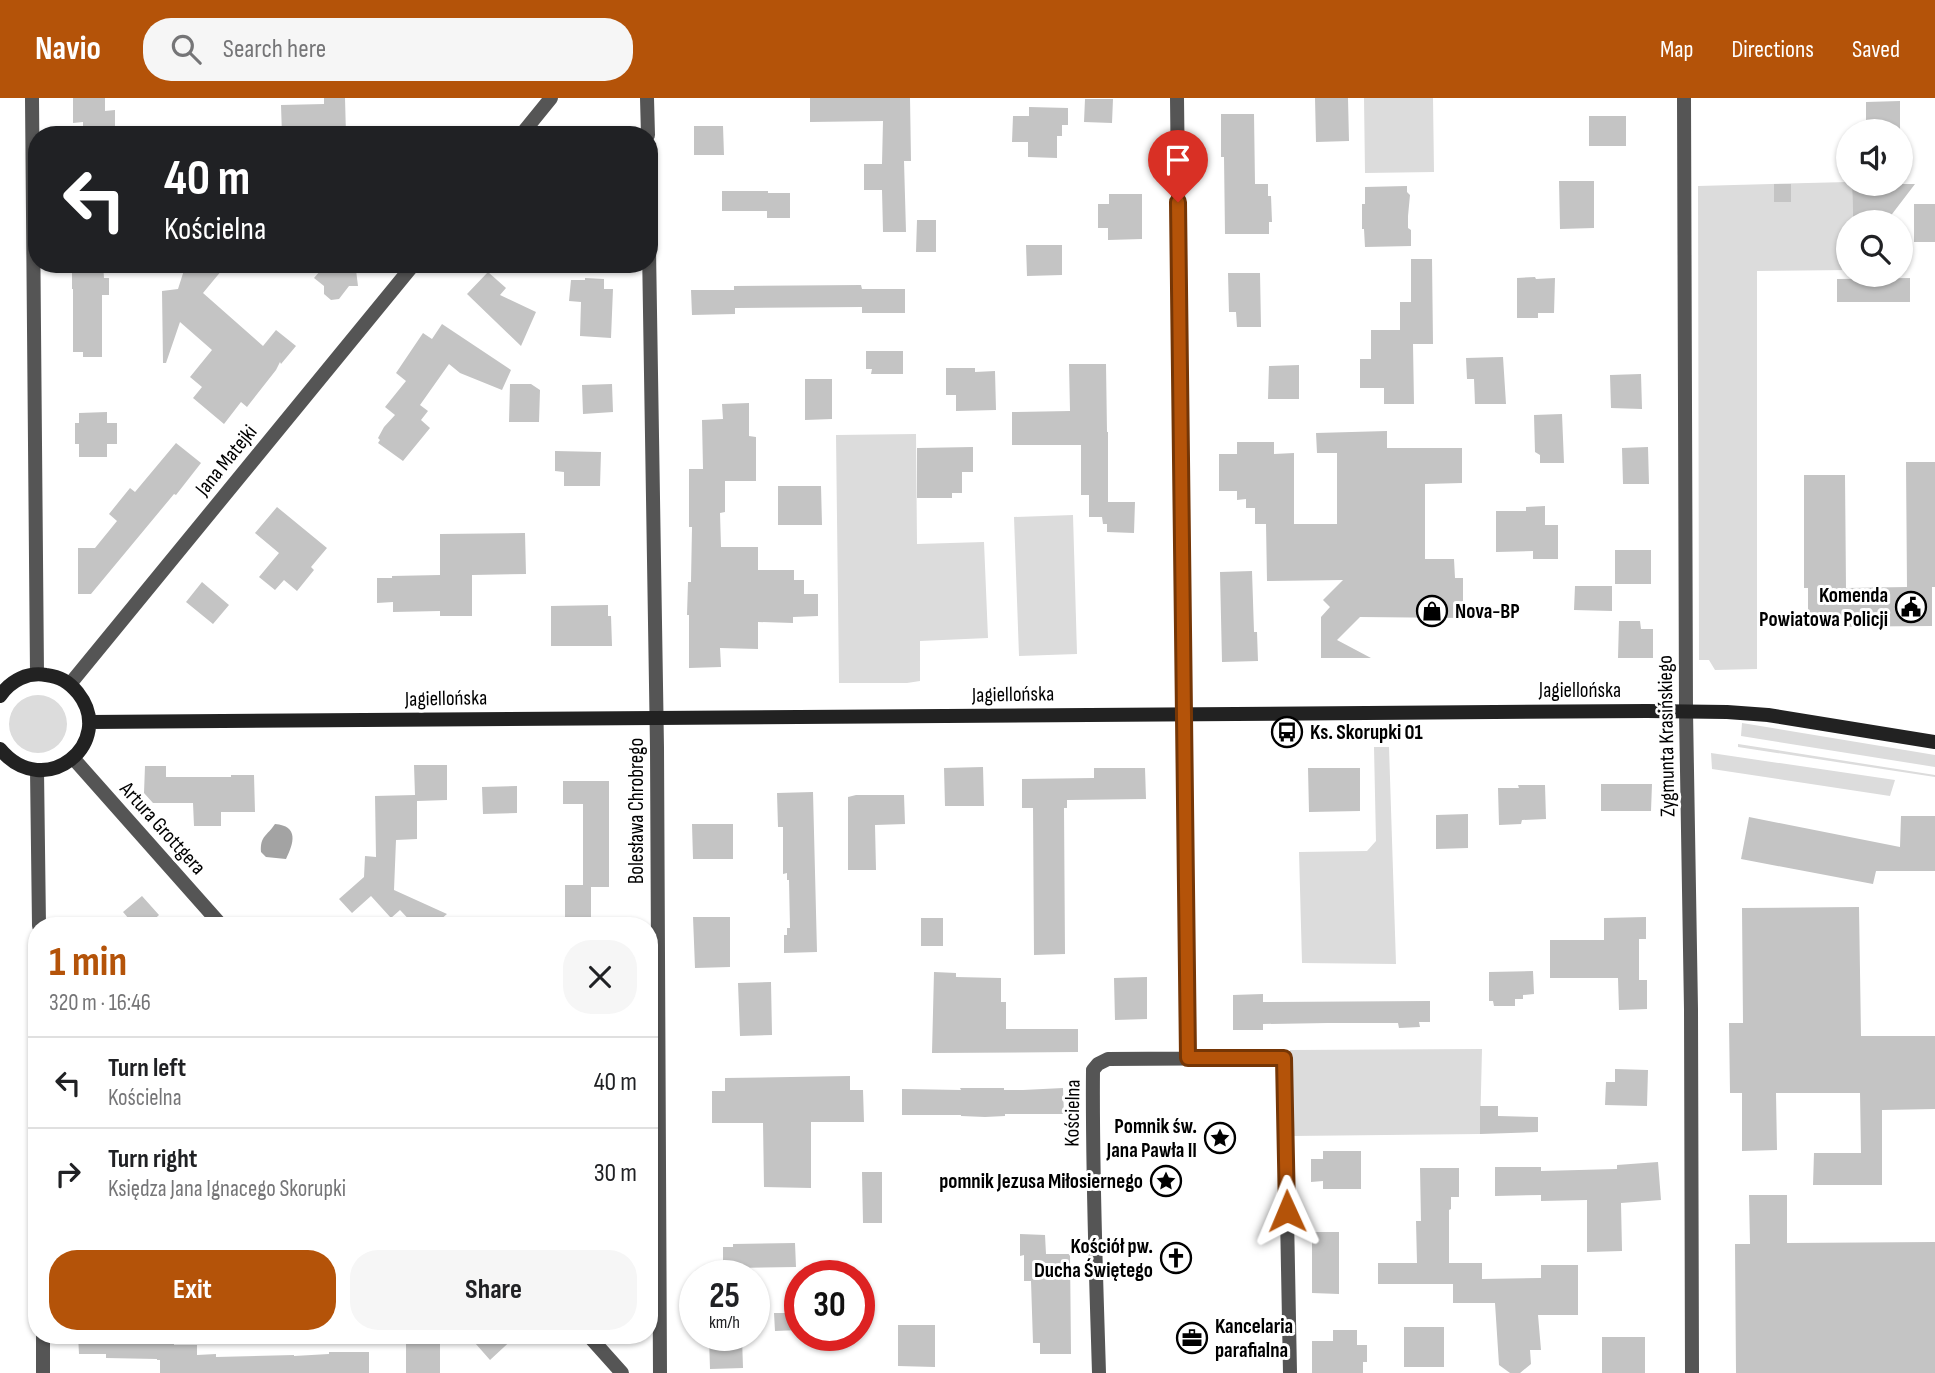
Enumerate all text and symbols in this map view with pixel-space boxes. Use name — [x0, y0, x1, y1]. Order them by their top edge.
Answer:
search box — [143, 18, 633, 81]
text: Navio — [35, 29, 101, 69]
icon: search — [167, 30, 205, 68]
text: Search here — [223, 34, 326, 65]
text: Map — [1660, 35, 1693, 64]
text: Directions — [1731, 35, 1814, 64]
text: Saved — [1852, 35, 1900, 64]
map controls — [1836, 119, 1913, 287]
button: sound — [1836, 119, 1913, 196]
pin — [1148, 130, 1208, 202]
icon: arrive — [1159, 141, 1197, 179]
text: 40 m — [164, 150, 250, 209]
icon: left — [49, 154, 140, 245]
text: Kościelna — [164, 210, 266, 249]
button: search — [1836, 210, 1913, 287]
street label: Jana Matejki — [190, 420, 262, 501]
place label: Komenda Powiatowa Policji — [1759, 583, 1888, 632]
public building icon: Komenda Powiatowa Policji — [1894, 590, 1928, 624]
shop icon: Nova-BP — [1415, 594, 1449, 628]
place label: Nova-BP — [1455, 599, 1520, 624]
street label: Zygmunta Krasińskiego — [1653, 655, 1680, 817]
street label: Jagiellońska — [1538, 678, 1621, 703]
street label: Jagiellońska — [971, 681, 1054, 708]
street label: Jagiellońska — [404, 685, 487, 712]
bus stop icon: Ks. Skorupki 01 — [1270, 715, 1304, 749]
place label: Ks. Skorupki 01 — [1310, 720, 1423, 745]
street label: Bolesława Chrobrego — [624, 738, 649, 884]
street label: Artura Grottgera — [114, 776, 211, 880]
text: 1 min — [49, 937, 127, 988]
button: close — [563, 940, 637, 1014]
text: 320 m · 16:46 — [49, 989, 151, 1017]
text: Turn left — [108, 1053, 186, 1084]
icon: left — [49, 1064, 87, 1102]
text: 40 m — [594, 1067, 637, 1098]
street label: Kościelna — [1059, 1079, 1086, 1147]
text: Kościelna — [108, 1084, 182, 1112]
place label: Pomnik św. Jana Pawła II — [1106, 1114, 1197, 1163]
place icon: Pomnik św. Jana Pawła II — [1203, 1121, 1237, 1155]
text: Turn right — [108, 1144, 197, 1175]
icon: right — [49, 1155, 87, 1193]
text: 30 m — [594, 1158, 637, 1189]
place icon: pomnik Jezusa Miłosiernego — [1149, 1164, 1183, 1198]
place label: pomnik Jezusa Miłosiernego — [939, 1169, 1143, 1194]
position arrow — [1250, 1174, 1324, 1248]
text: Księdza Jana Ignacego Skorupki — [108, 1175, 346, 1203]
place label: Kościół pw. Ducha Świętego — [1034, 1234, 1153, 1283]
church icon: Kościół pw. Ducha Świętego — [1159, 1241, 1193, 1275]
button: Exit — [49, 1250, 336, 1330]
button: Share — [350, 1250, 637, 1330]
speed limit sign: 30 — [784, 1260, 875, 1351]
text: 25 — [709, 1275, 740, 1318]
text: km/h — [709, 1312, 740, 1333]
place label: Kancelaria parafialna — [1215, 1314, 1293, 1363]
office icon: Kancelaria parafialna — [1175, 1321, 1209, 1355]

